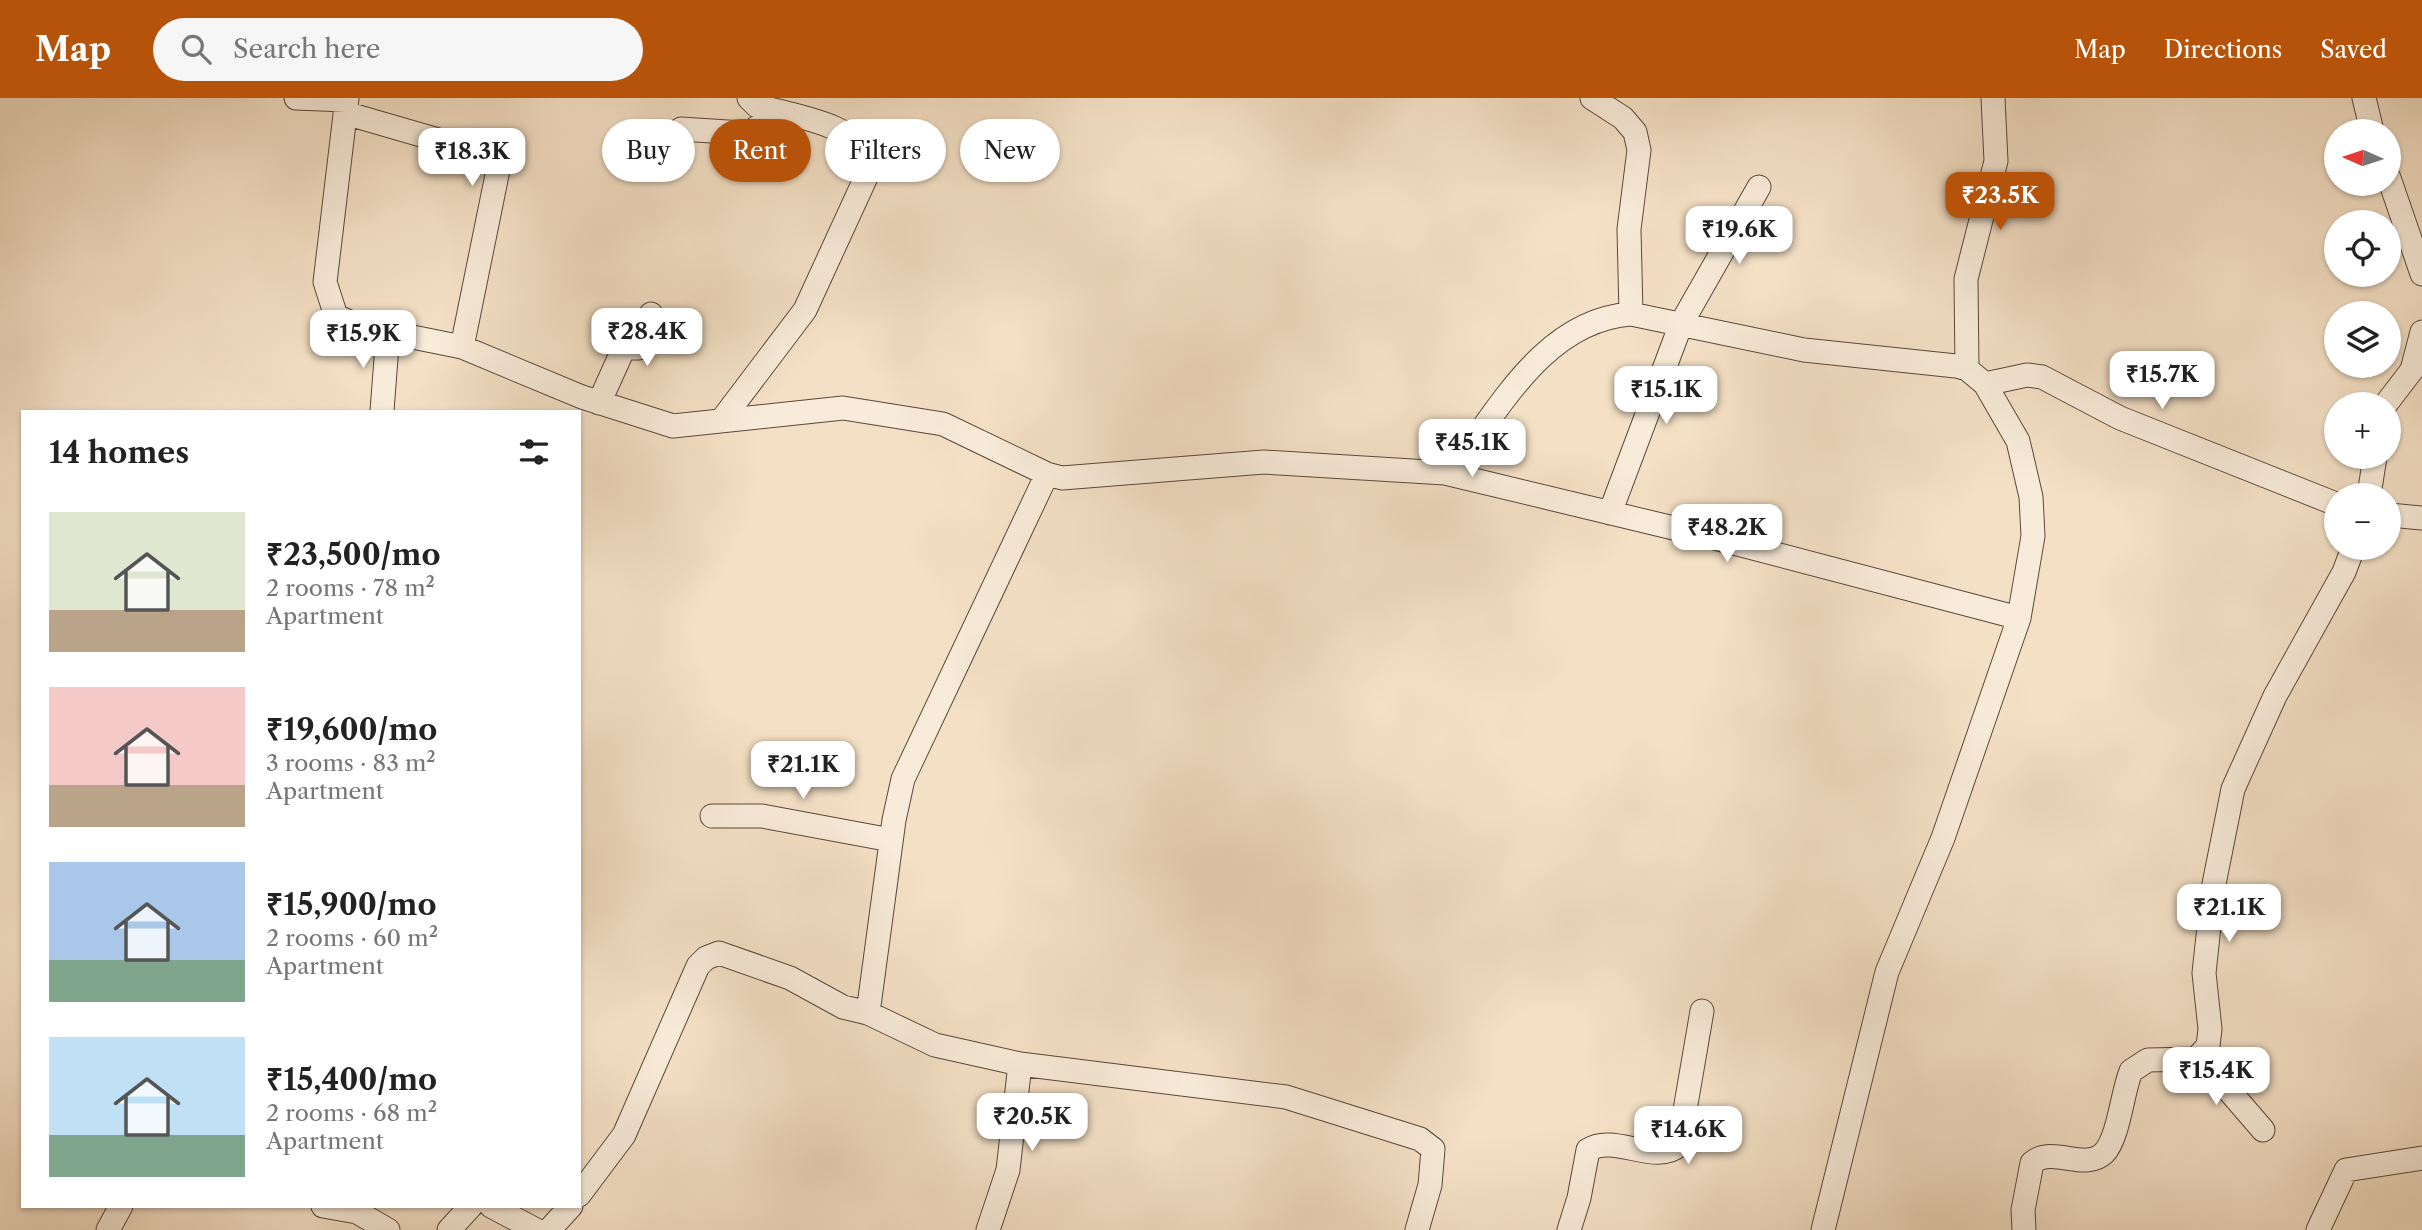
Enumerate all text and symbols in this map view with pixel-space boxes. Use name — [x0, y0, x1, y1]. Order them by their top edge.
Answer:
search box — [153, 18, 643, 81]
text: Map — [35, 29, 111, 70]
icon: search — [177, 30, 215, 68]
text: Search here — [233, 33, 380, 65]
text: Map — [2074, 35, 2126, 64]
text: Directions — [2164, 35, 2282, 64]
text: Saved — [2320, 35, 2387, 64]
chip: Buy — [602, 119, 695, 182]
chip: Rent — [709, 119, 811, 182]
chip: Filters — [825, 119, 946, 182]
chip: New — [960, 119, 1060, 182]
north arrow — [2324, 119, 2401, 196]
map controls — [2324, 119, 2401, 560]
pin: ₹18.3K — [415, 129, 529, 188]
text: ₹18.3K — [434, 137, 510, 165]
pin: ₹23.5K — [1943, 172, 2057, 232]
text: ₹23.5K — [1961, 181, 2039, 209]
pin: ₹19.6K — [1682, 206, 1796, 266]
button: locate — [2324, 210, 2401, 287]
text: ₹19.6K — [1702, 215, 1776, 243]
button: layers — [2324, 301, 2401, 378]
pin: ₹28.4K — [590, 308, 704, 368]
pin: ₹15.9K — [306, 310, 420, 370]
text: ₹28.4K — [607, 317, 687, 345]
text: ₹15.9K — [326, 319, 400, 347]
pin: ₹15.7K — [2105, 352, 2219, 411]
text: ₹15.7K — [2126, 360, 2198, 388]
pin: ₹15.1K — [1609, 366, 1723, 426]
text: ₹15.1K — [1630, 375, 1702, 403]
button: + — [2324, 392, 2401, 469]
pin: ₹45.1K — [1415, 420, 1529, 479]
text: ₹45.1K — [1435, 428, 1509, 456]
icon: filters — [515, 433, 553, 471]
text: 14 homes — [49, 434, 189, 471]
button: − — [2324, 483, 2401, 560]
pin: ₹48.2K — [1670, 504, 1784, 564]
text: ₹48.2K — [1687, 513, 1767, 541]
text: ₹23,500/mo — [266, 536, 441, 573]
icon: home — [105, 540, 189, 624]
text: 2 rooms · 78 m² — [266, 574, 435, 602]
text: Apartment — [266, 602, 384, 630]
text: ₹19,600/mo — [266, 711, 437, 748]
icon: home — [105, 715, 189, 799]
pin: ₹21.1K — [746, 742, 860, 801]
text: 3 rooms · 83 m² — [266, 749, 436, 777]
text: ₹21.1K — [767, 750, 839, 778]
text: Apartment — [266, 777, 384, 805]
pin: ₹21.1K — [2172, 884, 2286, 944]
text: ₹15,900/mo — [266, 886, 437, 923]
icon: home — [105, 890, 189, 974]
text: ₹21.1K — [2193, 893, 2265, 921]
text: 2 rooms · 60 m² — [266, 924, 438, 952]
text: Apartment — [266, 952, 384, 980]
pin: ₹15.4K — [2159, 1048, 2273, 1107]
text: ₹15.4K — [2179, 1056, 2253, 1084]
text: ₹15,400/mo — [266, 1061, 437, 1098]
icon: home — [105, 1065, 189, 1149]
pin: ₹20.5K — [975, 1094, 1089, 1153]
text: 2 rooms · 68 m² — [266, 1099, 437, 1127]
text: ₹20.5K — [993, 1102, 1071, 1130]
pin: ₹14.6K — [1631, 1107, 1745, 1166]
text: ₹14.6K — [1650, 1115, 1726, 1143]
text: Apartment — [266, 1127, 384, 1155]

